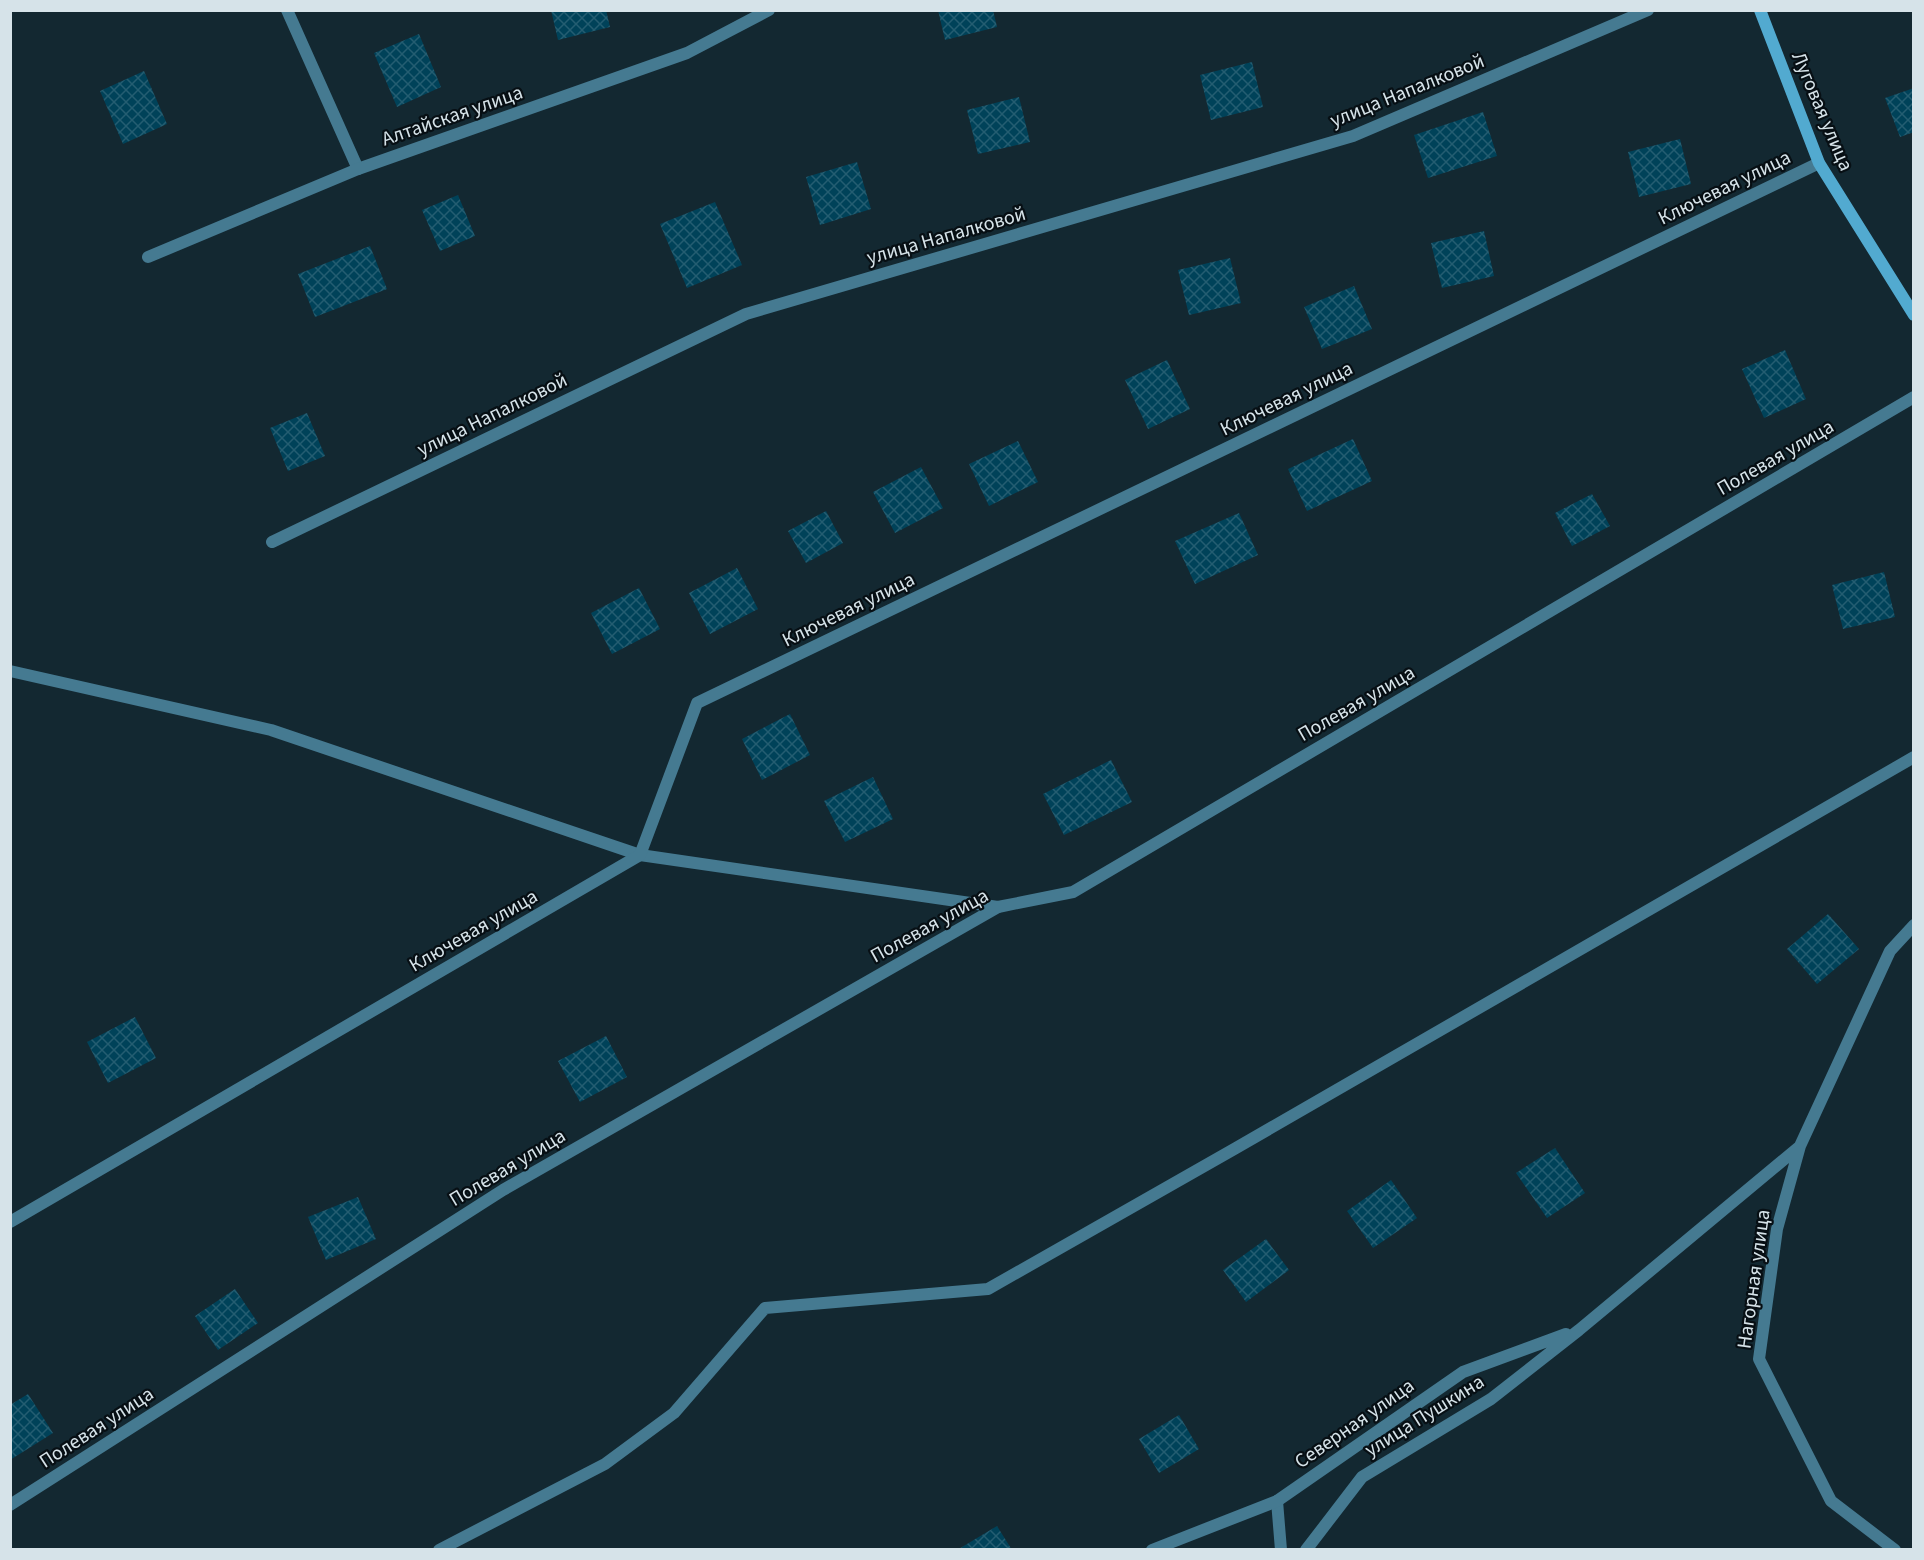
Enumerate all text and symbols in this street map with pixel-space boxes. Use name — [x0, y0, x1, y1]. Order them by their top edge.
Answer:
street label: улица Напалковой — [1326, 47, 1489, 135]
street label: Луговая улица — [1784, 47, 1860, 175]
street label: Алтайская улица — [378, 79, 527, 153]
street label: Ключевая улица — [1653, 144, 1796, 232]
street label: улица Напалковой — [864, 200, 1029, 272]
street label: Ключевая улица — [1215, 355, 1358, 443]
street label: улица Напалковой — [413, 366, 572, 463]
street label: Полевая улица — [1712, 413, 1839, 503]
street label: Ключевая улица — [777, 566, 920, 654]
street label: Полевая улица — [1293, 659, 1420, 749]
street label: Полевая улица — [865, 882, 994, 970]
street label: Ключевая улица — [404, 883, 543, 979]
street label: Полевая улица — [444, 1122, 571, 1214]
street label: Нагорная улица — [1730, 1208, 1778, 1351]
street label: улица Пушкина — [1359, 1368, 1490, 1464]
street label: Северная улица — [1289, 1372, 1420, 1476]
street label: Полевая улица — [34, 1380, 159, 1475]

